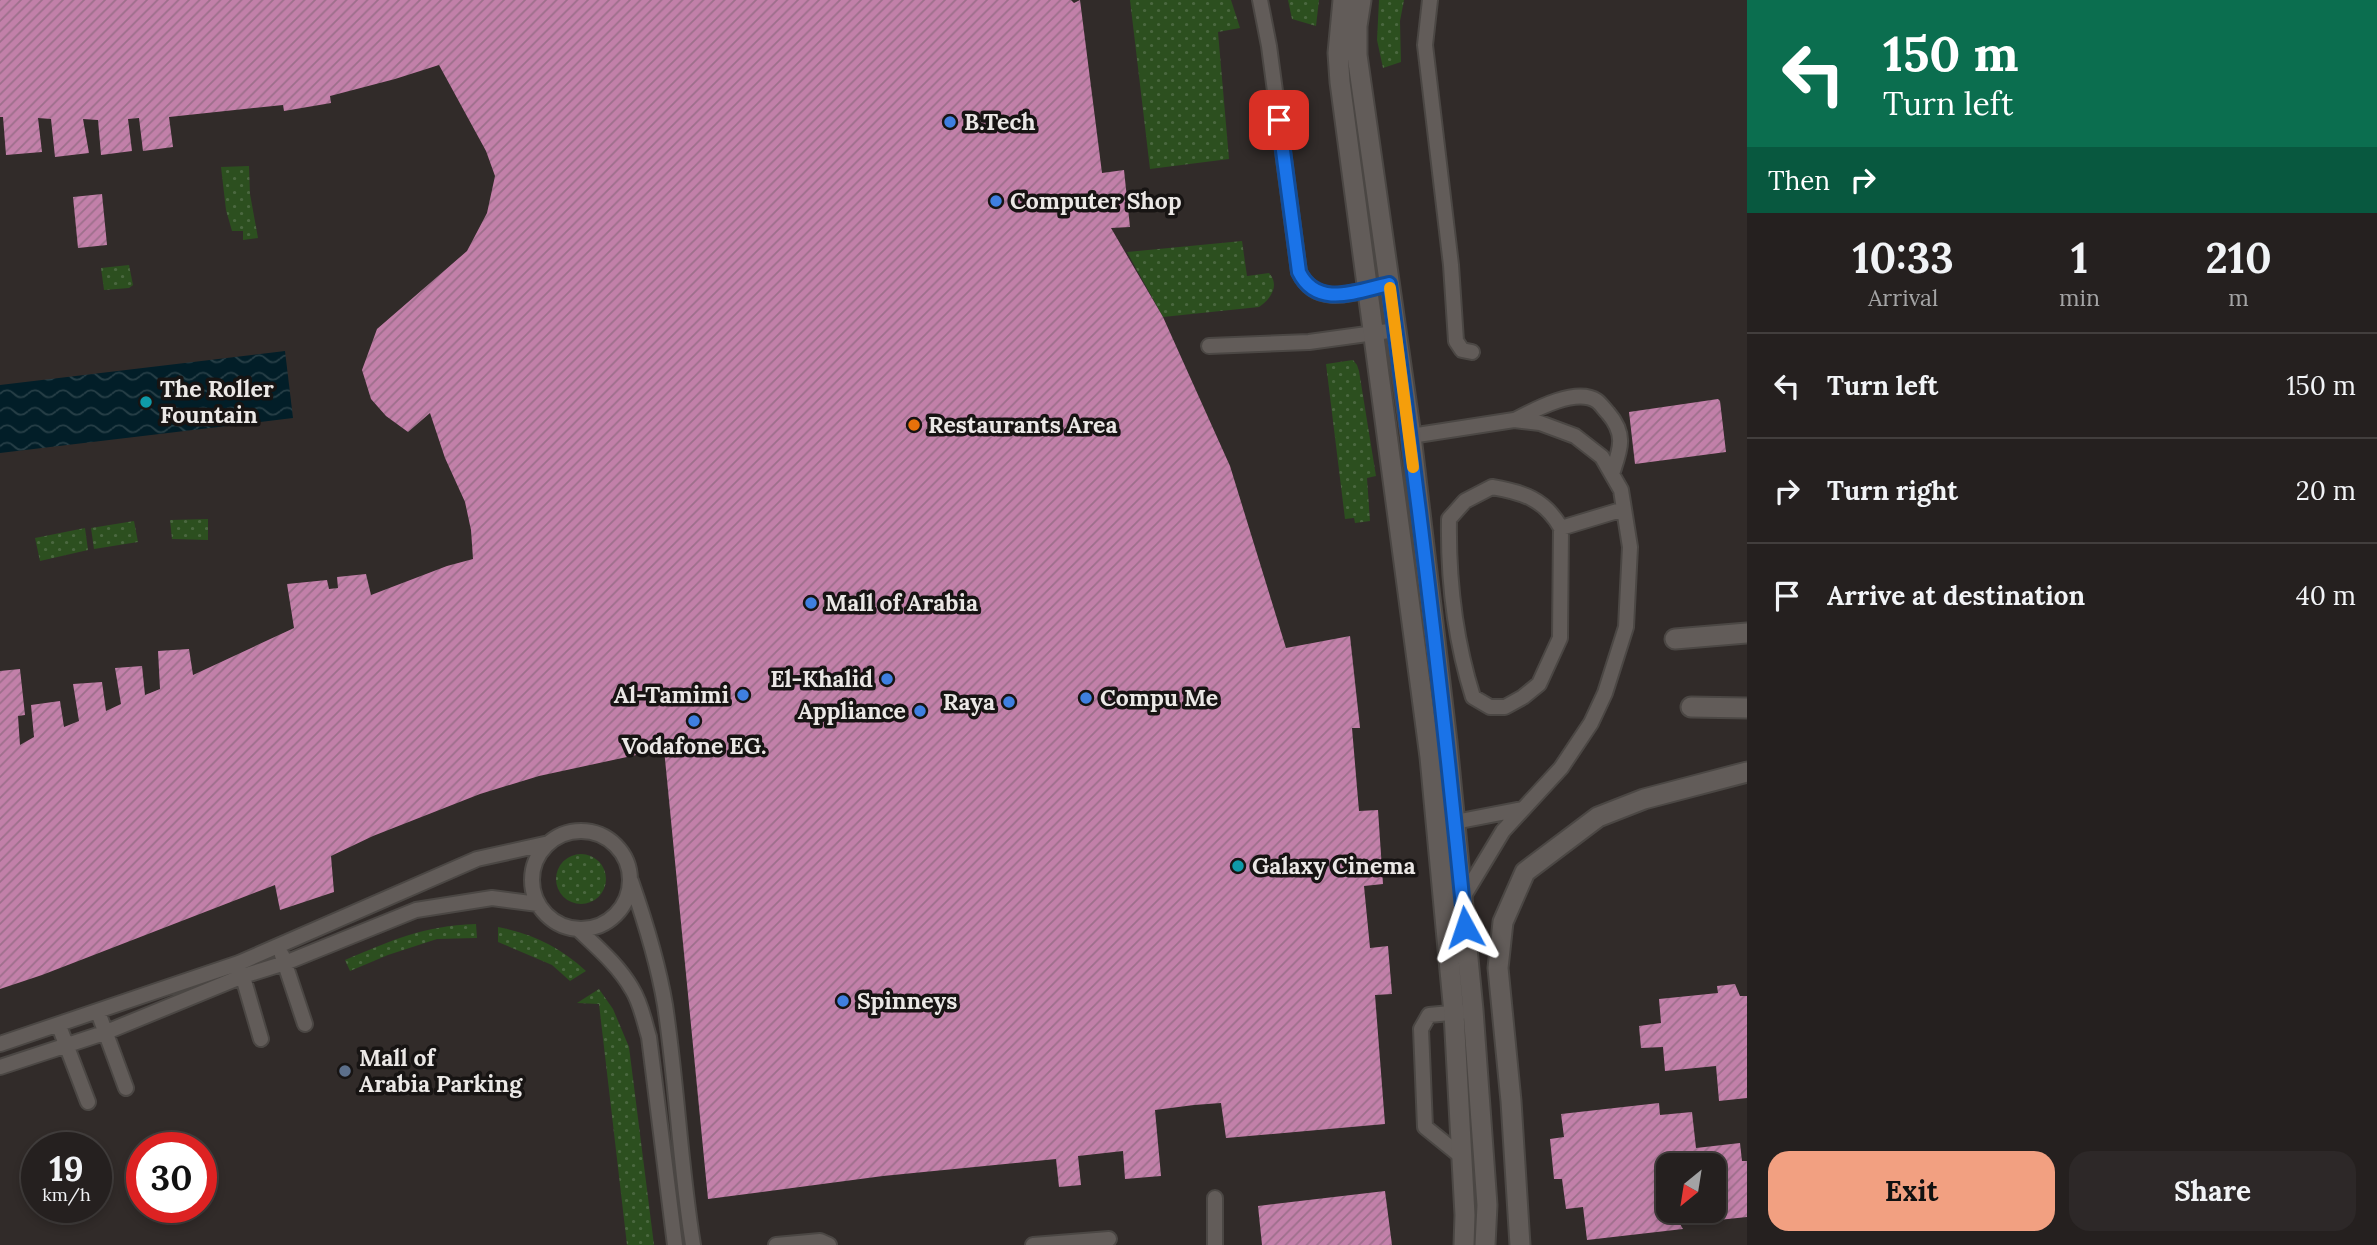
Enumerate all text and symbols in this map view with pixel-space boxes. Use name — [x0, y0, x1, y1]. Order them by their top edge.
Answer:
text: 150 m — [1883, 22, 2019, 84]
icon: left — [1768, 28, 1859, 119]
text: Turn left — [1883, 83, 2013, 124]
pin — [1249, 90, 1309, 150]
icon: arrive — [1260, 101, 1298, 139]
place label: B.Tech — [964, 107, 1036, 136]
marker: B.Tech — [942, 114, 958, 130]
icon: right — [1844, 161, 1882, 199]
text: Then — [1768, 164, 1830, 197]
place label: Computer Shop — [1010, 186, 1182, 215]
marker: Computer Shop — [988, 193, 1004, 209]
text: 10:33 — [1852, 231, 1954, 285]
text: 1 — [2071, 231, 2088, 285]
text: 210 — [2205, 231, 2272, 285]
text: Arrival — [1868, 283, 1938, 312]
text: min — [2059, 283, 2100, 312]
text: m — [2228, 283, 2249, 312]
icon: left — [1768, 367, 1806, 405]
text: Turn left — [1827, 369, 1938, 402]
text: 150 m — [2286, 369, 2356, 402]
place label: The Roller Fountain — [160, 374, 274, 429]
marker: The Roller Fountain — [138, 394, 154, 410]
place label: Restaurants Area — [928, 410, 1118, 439]
marker: Restaurants Area — [906, 417, 922, 433]
icon: right — [1768, 472, 1806, 510]
text: Turn right — [1827, 474, 1958, 507]
text: 20 m — [2296, 474, 2356, 507]
icon: arrive — [1768, 577, 1806, 615]
text: Arrive at destination — [1827, 579, 2085, 612]
text: 40 m — [2296, 579, 2356, 612]
place label: Mall of Arabia — [825, 588, 978, 617]
marker: Mall of Arabia — [803, 595, 819, 611]
place label: El-Khalid — [770, 664, 873, 693]
marker: El-Khalid — [879, 671, 895, 687]
place label: Al-Tamimi — [614, 680, 729, 709]
place label: Compu Me — [1100, 683, 1218, 712]
marker: Al-Tamimi — [735, 687, 751, 703]
place label: Raya — [943, 687, 995, 716]
marker: Compu Me — [1078, 690, 1094, 706]
marker: Raya — [1001, 694, 1017, 710]
place label: Appliance — [798, 696, 906, 725]
marker: Appliance — [912, 703, 928, 719]
marker: Vodafone EG. — [686, 713, 702, 729]
place label: Vodafone EG. — [622, 731, 766, 760]
place label: Galaxy Cinema — [1252, 851, 1416, 880]
marker: Galaxy Cinema — [1230, 858, 1246, 874]
position arrow — [1428, 890, 1502, 964]
place label: Spinneys — [857, 986, 957, 1015]
marker: Spinneys — [835, 993, 851, 1009]
place label: Mall of Arabia Parking — [359, 1043, 523, 1098]
marker: Mall of Arabia Parking — [337, 1063, 353, 1079]
speed limit sign: 30 — [126, 1132, 217, 1223]
text: 19 — [49, 1146, 84, 1191]
button: Exit — [1768, 1151, 2055, 1231]
button: Share — [2069, 1151, 2356, 1231]
north arrow — [1656, 1153, 1726, 1223]
map controls — [1656, 1153, 1726, 1223]
text: km/h — [42, 1183, 91, 1206]

